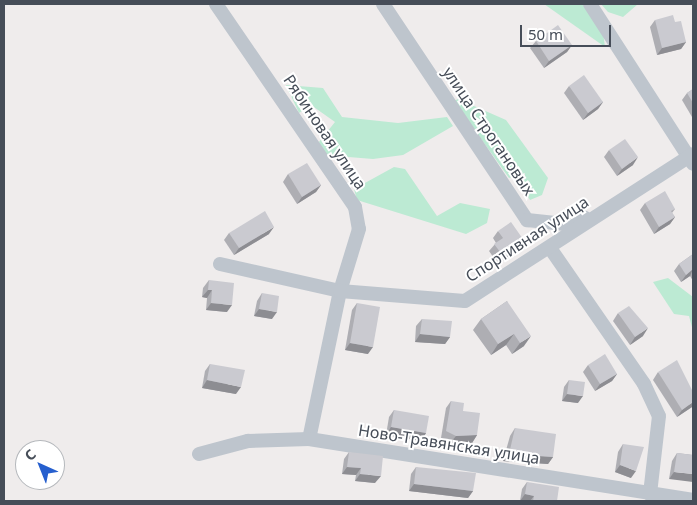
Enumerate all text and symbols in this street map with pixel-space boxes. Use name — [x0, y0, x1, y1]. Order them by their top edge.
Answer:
scale bar — [522, 15, 613, 47]
text: 50 m — [528, 24, 563, 44]
street label: улица Строгановых — [439, 63, 539, 199]
street label: Рябиновая улица — [280, 71, 370, 193]
street label: Спортивная улица — [462, 192, 592, 286]
street label: Ново-Травянская улица — [357, 420, 541, 468]
north arrow — [15, 440, 65, 490]
text: С — [20, 445, 40, 465]

